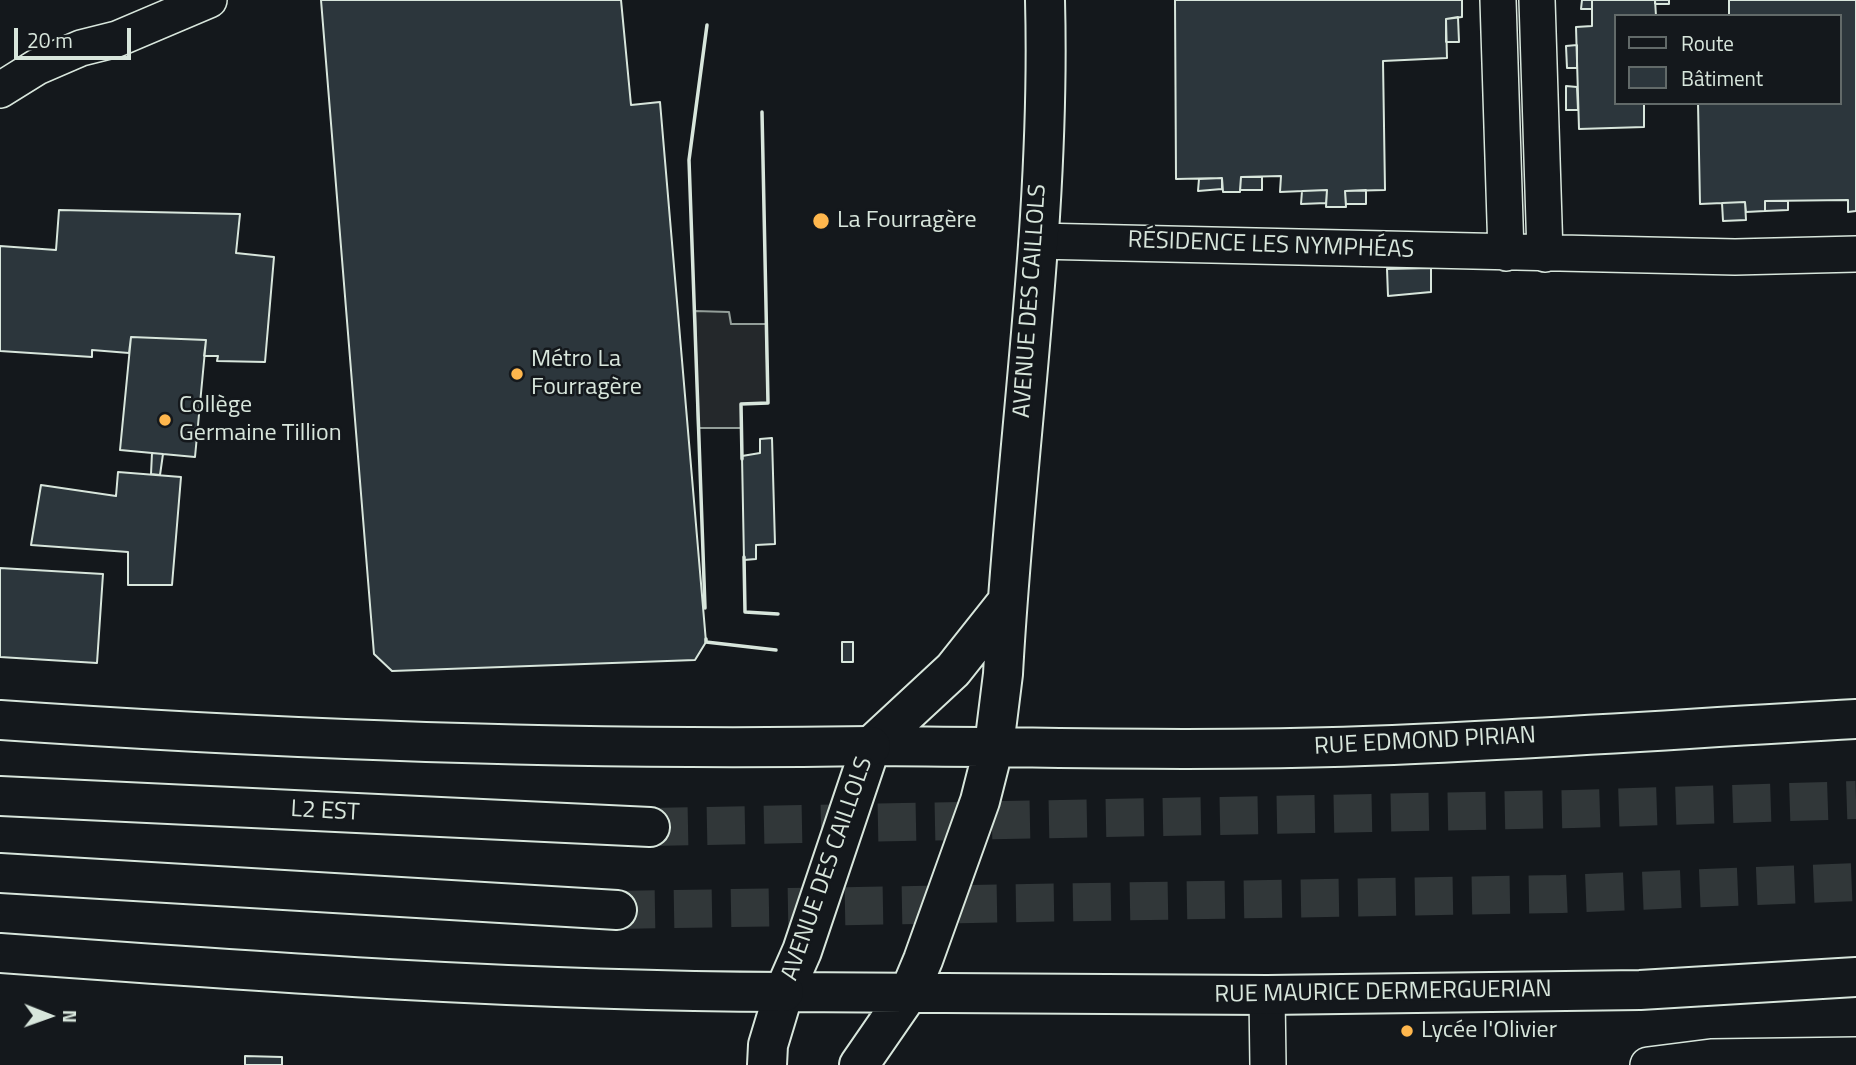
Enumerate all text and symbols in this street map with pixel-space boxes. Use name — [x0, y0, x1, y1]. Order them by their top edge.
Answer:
scale bar — [18, 14, 135, 58]
legend — [1615, 14, 1842, 105]
text: 20 m — [27, 24, 73, 56]
text: Route — [1681, 27, 1734, 59]
text: Bâtiment — [1681, 62, 1763, 94]
street label: AVENUE DES CAILLOLS — [1008, 183, 1054, 419]
place label: La Fourragère — [837, 207, 977, 235]
marker: La Fourragère — [811, 211, 831, 231]
street label: RÉSIDENCE LES NYMPHÉAS — [1127, 227, 1415, 265]
place label: Métro La Fourragère — [531, 346, 642, 402]
marker: Métro La Fourragère — [509, 366, 525, 382]
place label: Collège Germaine Tillion — [179, 392, 342, 448]
marker: Collège Germaine Tillion — [157, 412, 173, 428]
street label: RUE EDMOND PIRIAN — [1313, 722, 1537, 762]
street label: AVENUE DES CAILLOLS — [776, 754, 880, 984]
street label: L2 EST — [290, 796, 360, 828]
street label: RUE MAURICE DERMERGUERIAN — [1214, 976, 1552, 1010]
north arrow — [14, 981, 84, 1051]
text: N — [56, 1010, 85, 1023]
place label: Lycée l'Olivier — [1421, 1017, 1557, 1045]
marker: Lycée l'Olivier — [1399, 1023, 1415, 1039]

